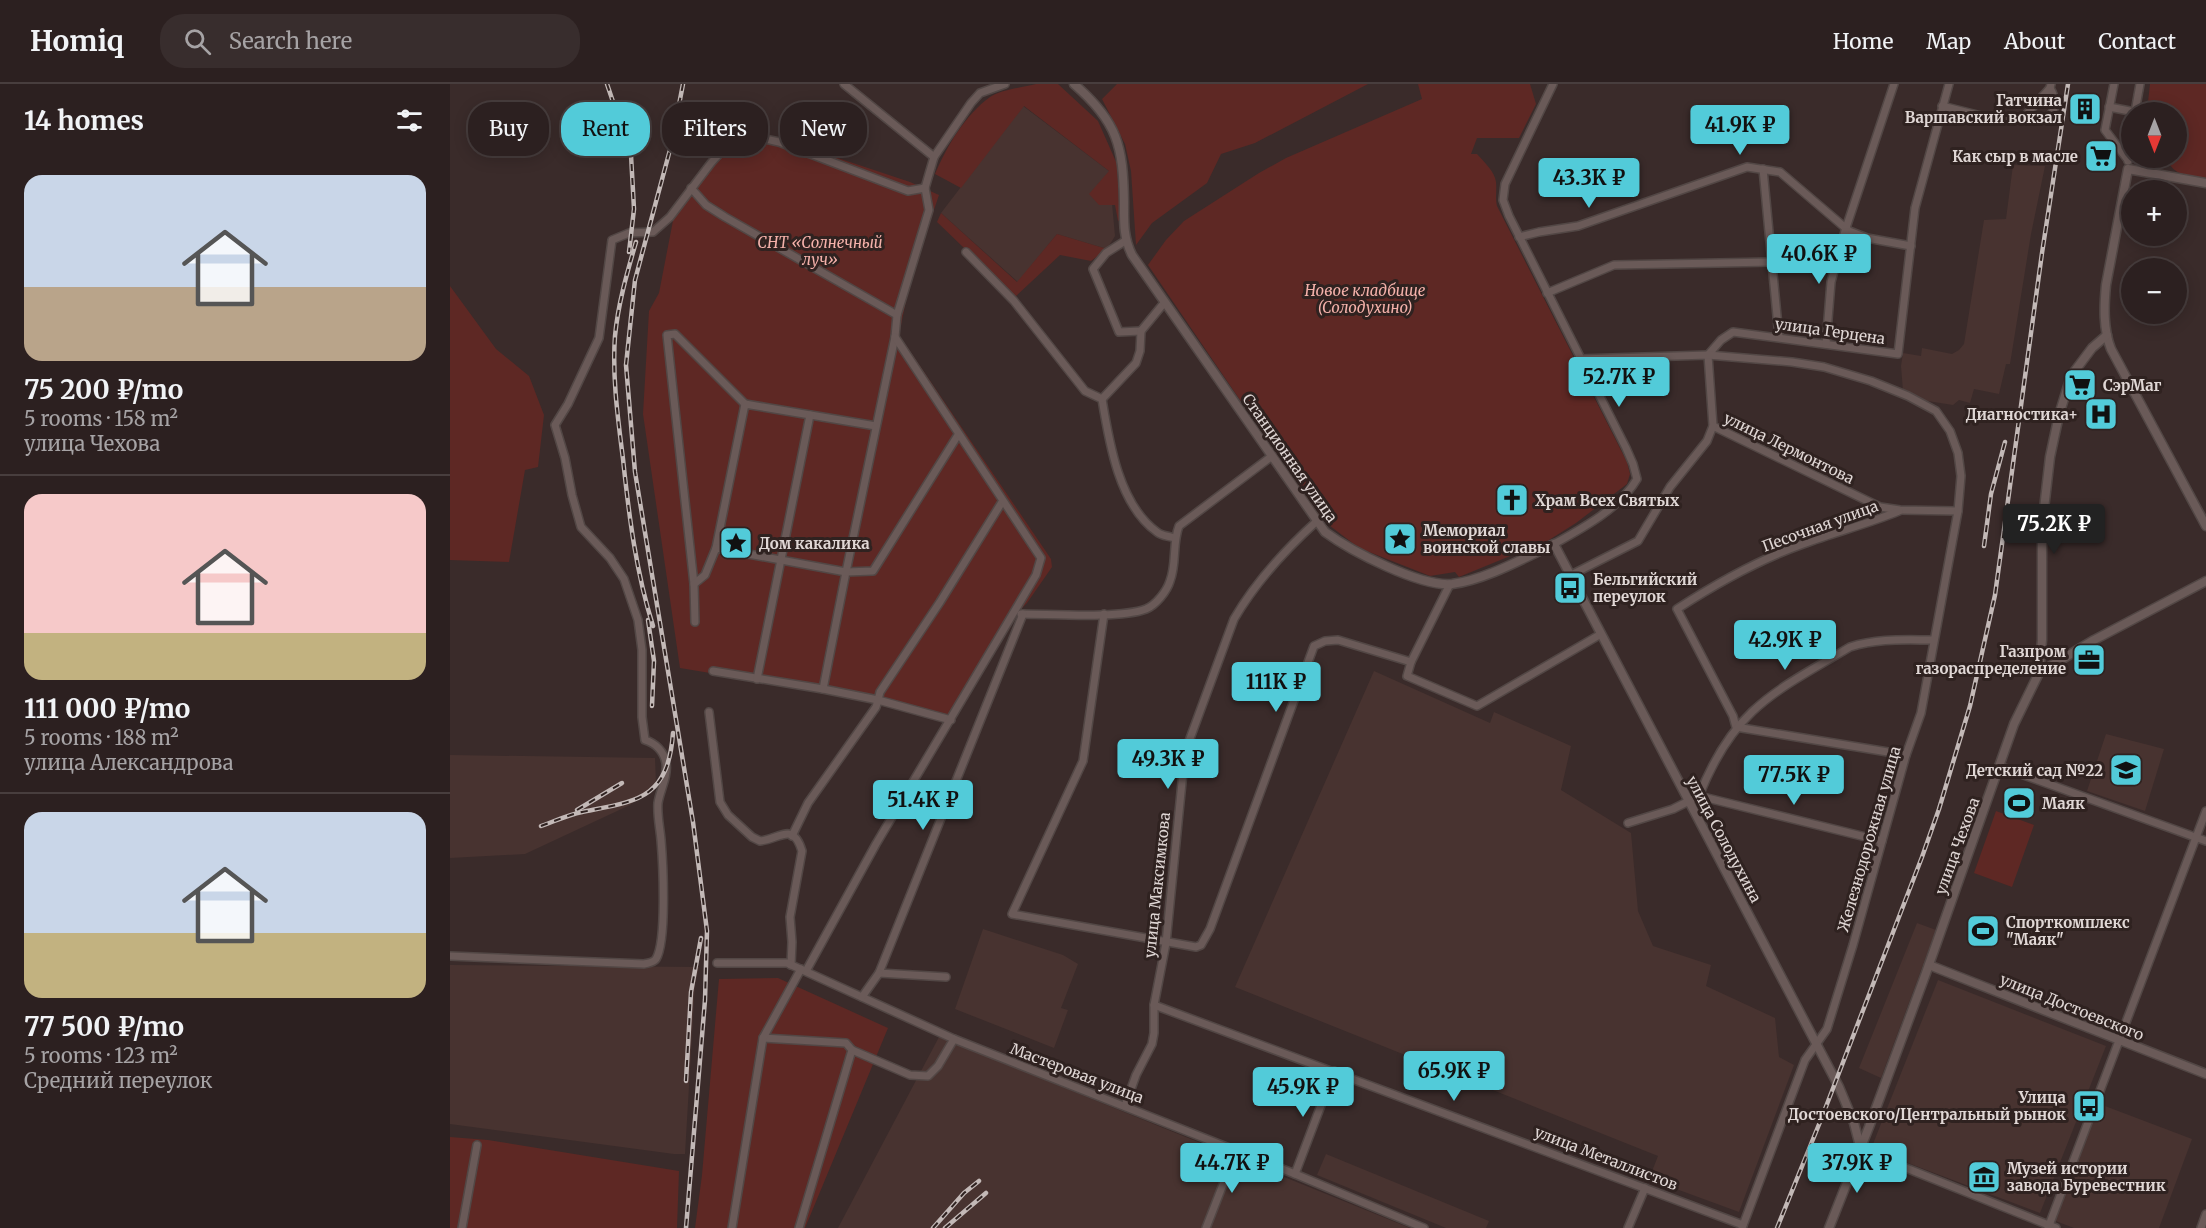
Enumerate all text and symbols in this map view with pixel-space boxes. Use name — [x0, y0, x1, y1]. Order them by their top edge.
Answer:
search box — [160, 14, 580, 68]
text: Homiq — [30, 23, 124, 59]
icon: search — [181, 25, 214, 58]
text: Search here — [229, 27, 352, 55]
text: Home — [1833, 28, 1893, 55]
text: Map — [1926, 28, 1971, 55]
text: About — [2004, 28, 2065, 55]
text: Contact — [2098, 28, 2176, 55]
place label: Гатчина Варшавский вокзал — [1905, 91, 2063, 127]
building icon: Гатчина Варшавский вокзал — [2067, 91, 2103, 127]
chip: Buy — [468, 102, 549, 156]
chip: Rent — [561, 102, 650, 156]
chip: Filters — [662, 102, 768, 156]
chip: New — [780, 102, 867, 156]
north arrow — [2121, 102, 2187, 168]
map controls — [2121, 102, 2187, 324]
text: 14 homes — [24, 104, 144, 137]
icon: filters — [393, 104, 426, 137]
pin: 41.9K ₽ — [1685, 105, 1795, 156]
text: 41.9K ₽ — [1704, 112, 1776, 137]
supermarket icon: Как сыр в масле — [2083, 138, 2119, 174]
place label: Как сыр в масле — [1952, 147, 2078, 166]
pin: 43.3K ₽ — [1534, 158, 1644, 209]
text: 43.3K ₽ — [1552, 165, 1626, 190]
button: + — [2121, 180, 2187, 246]
icon: home — [171, 214, 279, 322]
park label: СНТ «Солнечный луч» — [757, 233, 883, 269]
pin: 40.6K ₽ — [1764, 234, 1874, 285]
text: 40.6K ₽ — [1781, 241, 1857, 266]
button: − — [2121, 258, 2187, 324]
park label: Новое кладбище (Солодухино) — [1305, 281, 1426, 317]
street label: улица Герцена — [1774, 314, 1886, 348]
pin: 52.7K ₽ — [1564, 357, 1674, 408]
text: 52.7K ₽ — [1583, 364, 1655, 389]
supermarket icon: СэрМаг — [2062, 367, 2098, 403]
text: 75 200 ₽/mo — [24, 373, 183, 406]
place label: СэрМаг — [2103, 376, 2162, 395]
street label: Станционная улица — [1238, 390, 1342, 526]
hospital icon: Диагностика+ — [2083, 396, 2119, 432]
place label: Диагностика+ — [1966, 405, 2078, 424]
text: 5 rooms · 158 m² — [24, 406, 178, 431]
street label: улица Лермонтова — [1721, 408, 1857, 488]
text: улица Чехова — [24, 431, 160, 456]
church icon: Храм Всех Святых — [1494, 482, 1530, 518]
place label: Храм Всех Святых — [1535, 491, 1680, 510]
street label: Песочная улица — [1759, 496, 1881, 556]
pin: 75.2K ₽ — [1999, 504, 2109, 555]
text: 75.2K ₽ — [2017, 511, 2091, 536]
place icon: Мемориал воинской славы — [1382, 521, 1418, 557]
place label: Мемориал воинской славы — [1423, 521, 1551, 557]
place icon: Дом какалика — [718, 525, 754, 561]
icon: home — [171, 533, 279, 641]
place label: Дом какалика — [759, 534, 870, 553]
bus stop icon: Бельгийский переулок — [1552, 570, 1588, 606]
place label: Бельгийский переулок — [1593, 570, 1698, 606]
pin: 42.9K ₽ — [1730, 620, 1840, 671]
text: 42.9K ₽ — [1748, 627, 1822, 652]
place label: Газпром газораспределение — [1915, 642, 2066, 678]
office icon: Газпром газораспределение — [2071, 642, 2107, 678]
pin: 111K ₽ — [1227, 662, 1325, 713]
text: 111K ₽ — [1246, 669, 1306, 694]
text: 111 000 ₽/mo — [24, 692, 190, 725]
text: 5 rooms · 188 m² — [24, 725, 179, 750]
pin: 49.3K ₽ — [1113, 739, 1223, 790]
street label: Железнодорожная улица — [1833, 744, 1905, 934]
text: 49.3K ₽ — [1131, 746, 1205, 771]
text: улица Александрова — [24, 750, 233, 775]
school or university icon: Детский сад №22 — [2108, 752, 2144, 788]
pin: 77.5K ₽ — [1739, 755, 1849, 806]
place label: Детский сад №22 — [1966, 761, 2103, 780]
text: 77.5K ₽ — [1758, 762, 1830, 787]
street label: улица Солодухина — [1683, 772, 1765, 906]
pin: 51.4K ₽ — [868, 780, 978, 831]
sports icon: Маяк — [2001, 785, 2037, 821]
text: 51.4K ₽ — [887, 787, 959, 812]
place label: Маяк — [2042, 794, 2085, 813]
street label: улица Чехова — [1931, 795, 1983, 897]
street label: улица Максимкова — [1140, 811, 1174, 959]
icon: home — [171, 851, 279, 959]
sports icon: Спорткомплекс "Маяк" — [1965, 913, 2001, 949]
place label: Спорткомплекс "Маяк" — [2006, 913, 2130, 949]
street label: улица Достоевского — [1997, 969, 2147, 1045]
text: 77 500 ₽/mo — [24, 1010, 184, 1043]
street label: Мастеровая улица — [1008, 1039, 1146, 1107]
text: 5 rooms · 123 m² — [24, 1043, 178, 1068]
pin: 65.9K ₽ — [1399, 1051, 1509, 1102]
text: 65.9K ₽ — [1418, 1058, 1490, 1083]
pin: 45.9K ₽ — [1248, 1067, 1358, 1118]
text: Средний переулок — [24, 1068, 213, 1093]
text: 45.9K ₽ — [1267, 1074, 1339, 1099]
place label: Улица Достоевского/Центральный рынок — [1788, 1088, 2067, 1124]
bus stop icon: Улица Достоевского/Центральный рынок — [2071, 1088, 2107, 1124]
street label: улица Металлистов — [1532, 1122, 1680, 1194]
pin: 44.7K ₽ — [1177, 1143, 1287, 1194]
pin: 37.9K ₽ — [1802, 1143, 1912, 1194]
text: 44.7K ₽ — [1194, 1150, 1270, 1175]
text: 37.9K ₽ — [1822, 1150, 1892, 1175]
museum icon: Музей истории завода Буревестник — [1966, 1159, 2002, 1195]
place label: Музей истории завода Буревестник — [2007, 1159, 2166, 1195]

